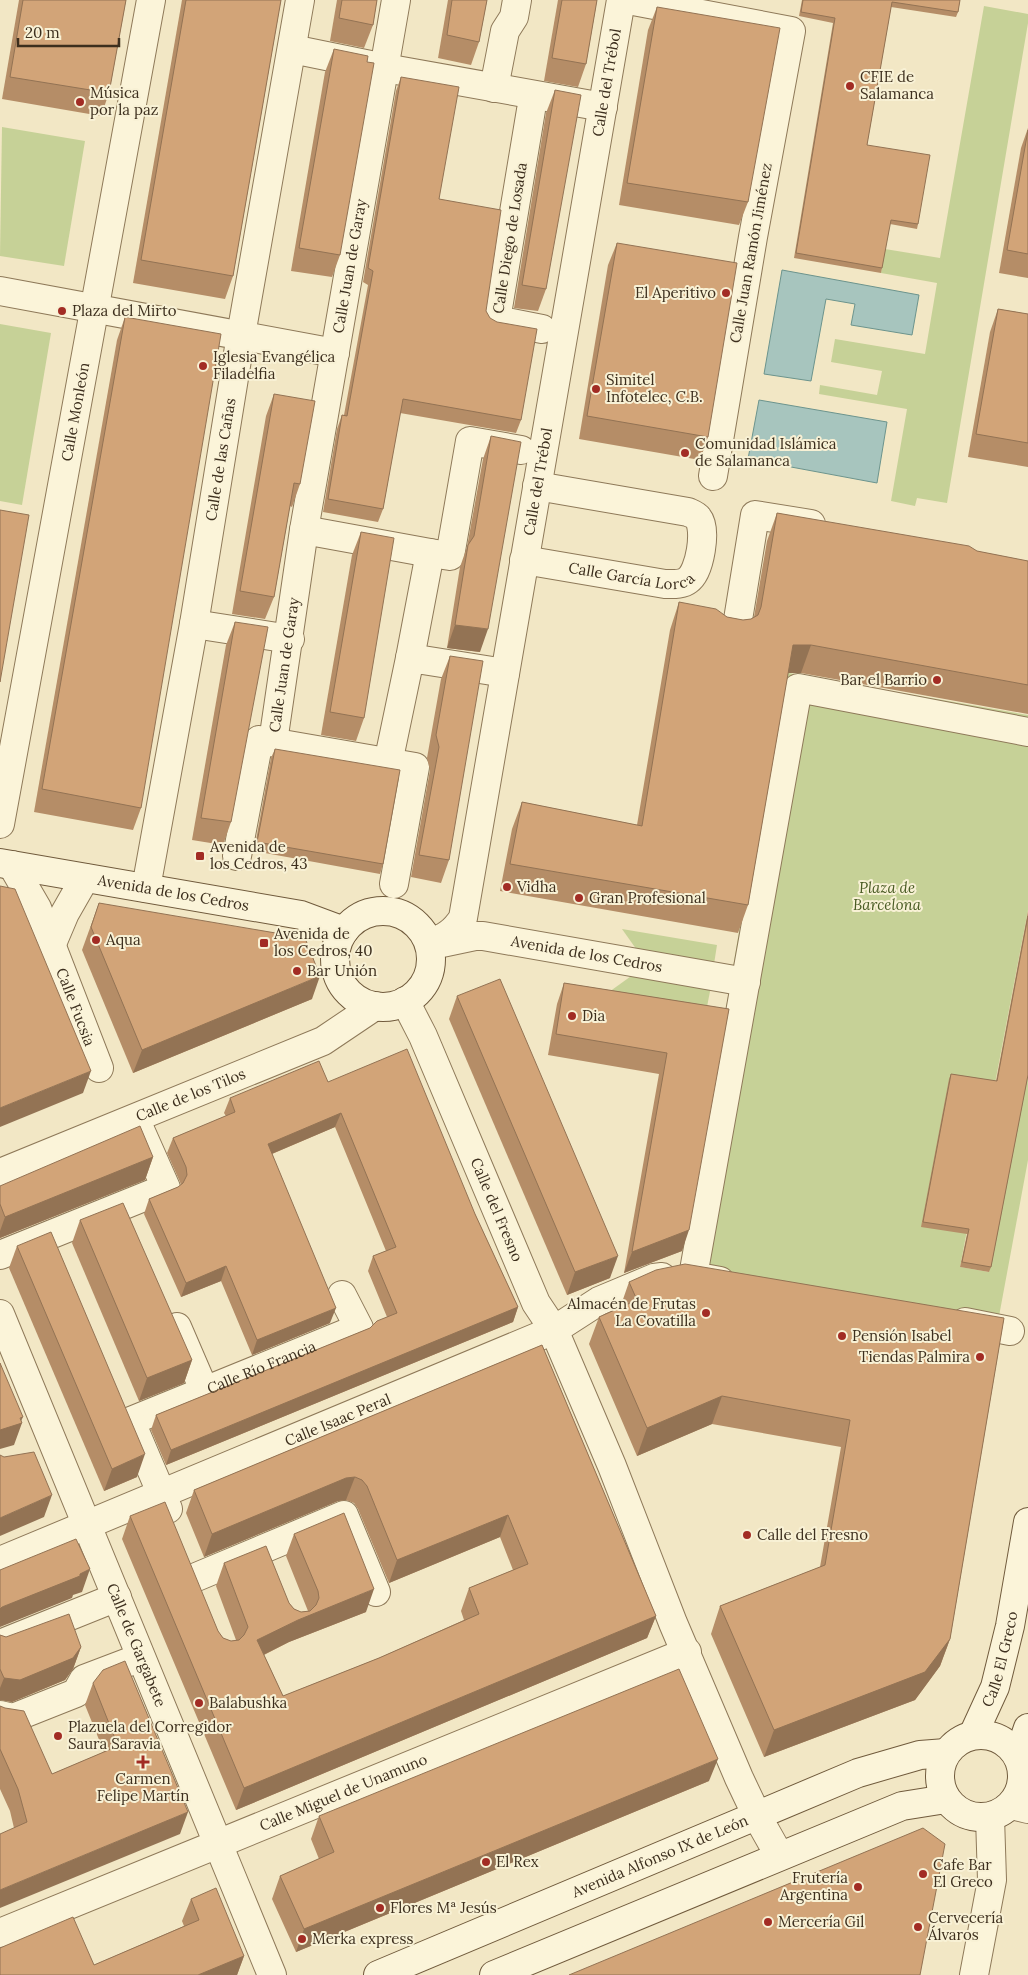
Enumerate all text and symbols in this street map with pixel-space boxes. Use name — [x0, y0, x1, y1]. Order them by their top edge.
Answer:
scale bar — [18, 15, 119, 47]
text: 20 m — [25, 23, 60, 42]
street label: Calle del Trébol — [588, 27, 625, 138]
place label: CFIE de Salamanca — [860, 67, 934, 103]
marker: CFIE de Salamanca — [844, 80, 856, 92]
place label: Música por la paz — [90, 83, 158, 119]
marker: Música por la paz — [74, 96, 86, 108]
street label: Calle Diego de Losada — [488, 161, 531, 315]
street label: Calle Juan Ramón Jiménez — [725, 161, 776, 344]
street label: Calle Juan de Garay — [328, 197, 370, 335]
place label: El Aperitivo — [635, 283, 716, 302]
marker: El Aperitivo — [720, 287, 732, 299]
place label: Plaza del Mirto — [72, 301, 177, 320]
marker: Plaza del Mirto — [56, 305, 68, 317]
place label: Iglesia Evangélica Filadelfia — [213, 347, 336, 383]
marker: Iglesia Evangélica Filadelfia — [197, 360, 209, 372]
street label: Calle Monleón — [57, 361, 93, 463]
place label: Simitel Infotelec, C.B. — [606, 370, 703, 406]
marker: Simitel Infotelec, C.B. — [590, 383, 602, 395]
street label: Calle de las Cañas — [201, 396, 240, 522]
street label: Calle del Trébol — [519, 426, 556, 537]
place label: Comunidad Islámica de Salamanca — [695, 434, 837, 470]
marker: Comunidad Islámica de Salamanca — [679, 447, 691, 459]
street label: Calle García Lorca — [567, 558, 699, 593]
street label: Calle Juan de Garay — [265, 596, 303, 733]
place label: Bar el Barrio — [840, 670, 927, 689]
marker: Bar el Barrio — [931, 674, 943, 686]
place label: Avenida de los Cedros, 43 — [209, 837, 308, 873]
marker: Avenida de los Cedros, 43 — [194, 850, 206, 862]
street label: Avenida de los Cedros — [95, 870, 251, 915]
place label: Vidha — [516, 877, 557, 896]
park label: Plaza de Barcelona — [853, 878, 922, 914]
marker: Vidha — [501, 881, 513, 893]
place label: Gran Profesional — [589, 888, 706, 907]
marker: Gran Profesional — [573, 892, 585, 904]
place label: Avenida de los Cedros, 40 — [273, 924, 373, 960]
place label: Aqua — [105, 930, 141, 949]
street label: Avenida de los Cedros — [509, 931, 664, 976]
marker: Aqua — [90, 934, 102, 946]
marker: Avenida de los Cedros, 40 — [258, 937, 270, 949]
place label: Bar Unión — [307, 961, 377, 980]
street label: Calle Fucsia — [52, 965, 100, 1049]
marker: Bar Unión — [291, 965, 303, 977]
place label: Dia — [582, 1006, 605, 1025]
marker: Dia — [566, 1010, 578, 1022]
street label: Calle de los Tilos — [133, 1064, 248, 1126]
street label: Calle del Fresno — [467, 1155, 527, 1265]
place label: Almacén de Frutas La Covatilla — [566, 1294, 696, 1330]
marker: Almacén de Frutas La Covatilla — [700, 1307, 712, 1319]
place label: Pensión Isabel — [852, 1326, 952, 1345]
marker: Pensión Isabel — [836, 1330, 848, 1342]
street label: Calle Río Francia — [204, 1336, 319, 1398]
place label: Tiendas Palmira — [859, 1347, 970, 1366]
marker: Tiendas Palmira — [974, 1351, 986, 1363]
street label: Calle Isaac Peral — [282, 1389, 393, 1450]
place label: Calle del Fresno — [757, 1525, 868, 1544]
marker: Calle del Fresno — [741, 1529, 753, 1541]
street label: Calle de Gargabete — [103, 1580, 171, 1710]
street label: Calle El Greco — [977, 1610, 1021, 1710]
place label: Balabushka — [209, 1693, 288, 1712]
marker: Balabushka — [193, 1697, 205, 1709]
place label: Plazuela del Corregidor Saura Saravia — [68, 1717, 232, 1753]
marker: Plazuela del Corregidor Saura Saravia — [52, 1730, 64, 1742]
street label: Calle Miguel de Unamuno — [257, 1749, 430, 1835]
marker: Carmen Felipe Martín — [137, 1756, 149, 1768]
place label: Carmen Felipe Martín — [97, 1769, 189, 1805]
street label: Avenida Alfonso IX de León — [568, 1810, 751, 1902]
place label: El Rex — [496, 1852, 539, 1871]
place label: Cafe Bar El Greco — [933, 1855, 993, 1891]
marker: El Rex — [480, 1856, 492, 1868]
place label: Frutería Argentina — [779, 1868, 848, 1904]
marker: Cafe Bar El Greco — [917, 1868, 929, 1880]
marker: Frutería Argentina — [852, 1881, 864, 1893]
place label: Flores Mª Jesús — [390, 1898, 497, 1917]
marker: Flores Mª Jesús — [374, 1902, 386, 1914]
place label: Cervecería Álvaros — [927, 1908, 1004, 1944]
place label: Mercería Gil — [778, 1912, 864, 1931]
marker: Mercería Gil — [762, 1916, 774, 1928]
marker: Cervecería Álvaros — [912, 1921, 924, 1933]
place label: Merka express — [312, 1929, 413, 1948]
marker: Merka express — [296, 1933, 308, 1945]

